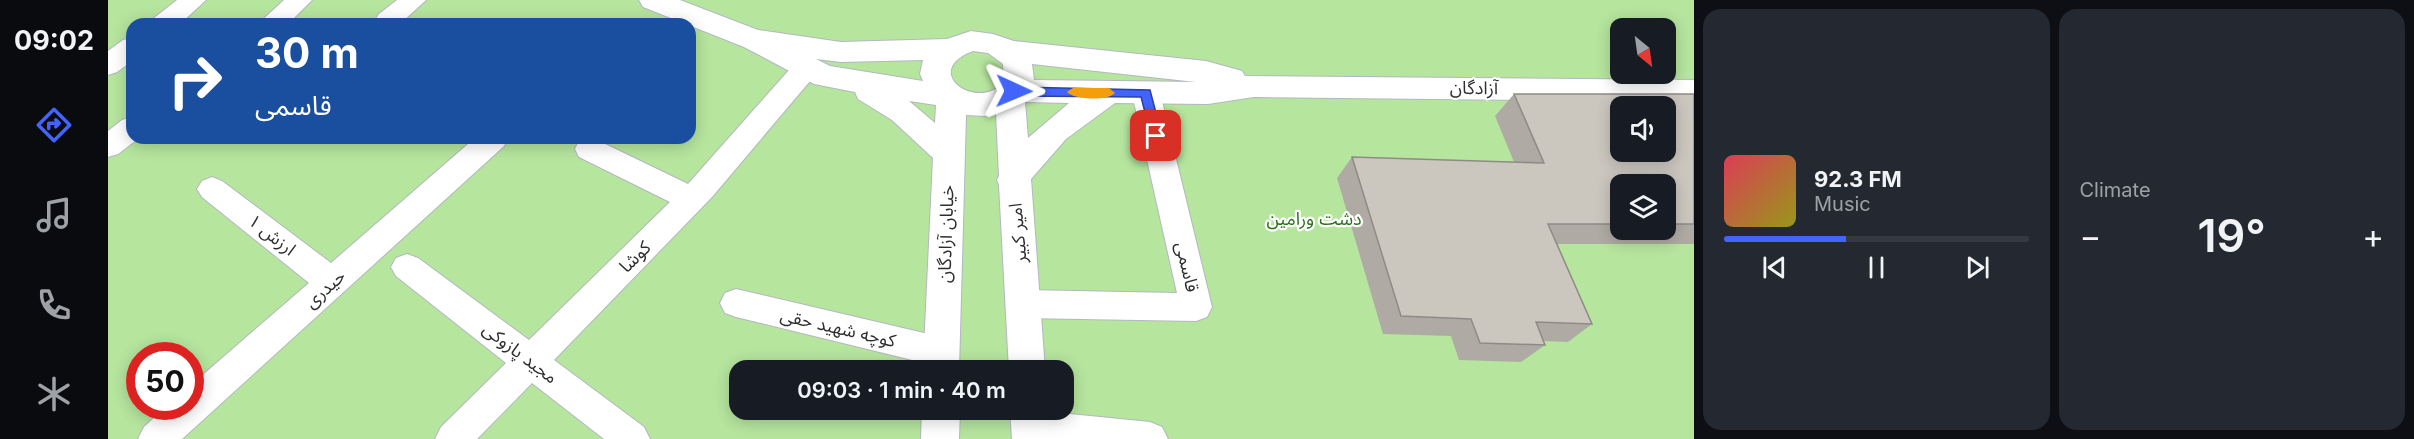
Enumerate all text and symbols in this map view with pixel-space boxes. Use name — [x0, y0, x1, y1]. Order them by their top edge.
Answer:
north arrow — [1610, 18, 1676, 84]
map controls — [1610, 18, 1676, 240]
text: 09:02 — [14, 24, 94, 57]
text: 30 m — [255, 27, 359, 78]
icon: right — [156, 42, 234, 120]
position arrow — [982, 59, 1046, 123]
street label: آزادگان — [1450, 77, 1499, 99]
text: قاسمی — [255, 89, 332, 122]
button: sound — [1610, 96, 1676, 162]
icon: directions — [33, 104, 75, 146]
pin — [1130, 110, 1181, 161]
icon: arrive — [1139, 119, 1172, 152]
text: 92.3 FM — [1814, 166, 1902, 192]
button: layers — [1610, 174, 1676, 240]
text: Climate — [2080, 178, 2151, 202]
street label: خیابان آزادگان — [933, 185, 959, 283]
text: Music — [1814, 192, 1871, 216]
icon: music — [33, 194, 75, 236]
street label: امیر کبیر — [1004, 202, 1032, 265]
park label: دشت ورامین — [1266, 208, 1362, 230]
text: 19° — [2198, 208, 2266, 263]
street label: ارزش ۱ — [244, 210, 300, 260]
text: − — [2080, 216, 2101, 256]
text: + — [2362, 216, 2384, 256]
street label: کوشا — [615, 236, 656, 277]
street label: قاسمی — [1171, 240, 1203, 294]
icon: previous — [1758, 251, 1791, 284]
icon: pause — [1860, 251, 1893, 284]
icon: next — [1961, 251, 1994, 284]
street label: حیدری — [300, 265, 350, 313]
icon: phone — [33, 284, 75, 326]
street label: کوچه شهید حقی — [778, 304, 898, 352]
street label: مجید پازوکی — [478, 318, 562, 388]
speed limit sign: 50 — [126, 342, 204, 420]
icon: climate — [33, 373, 75, 415]
text: 09:03 · 1 min · 40 m — [797, 377, 1006, 403]

